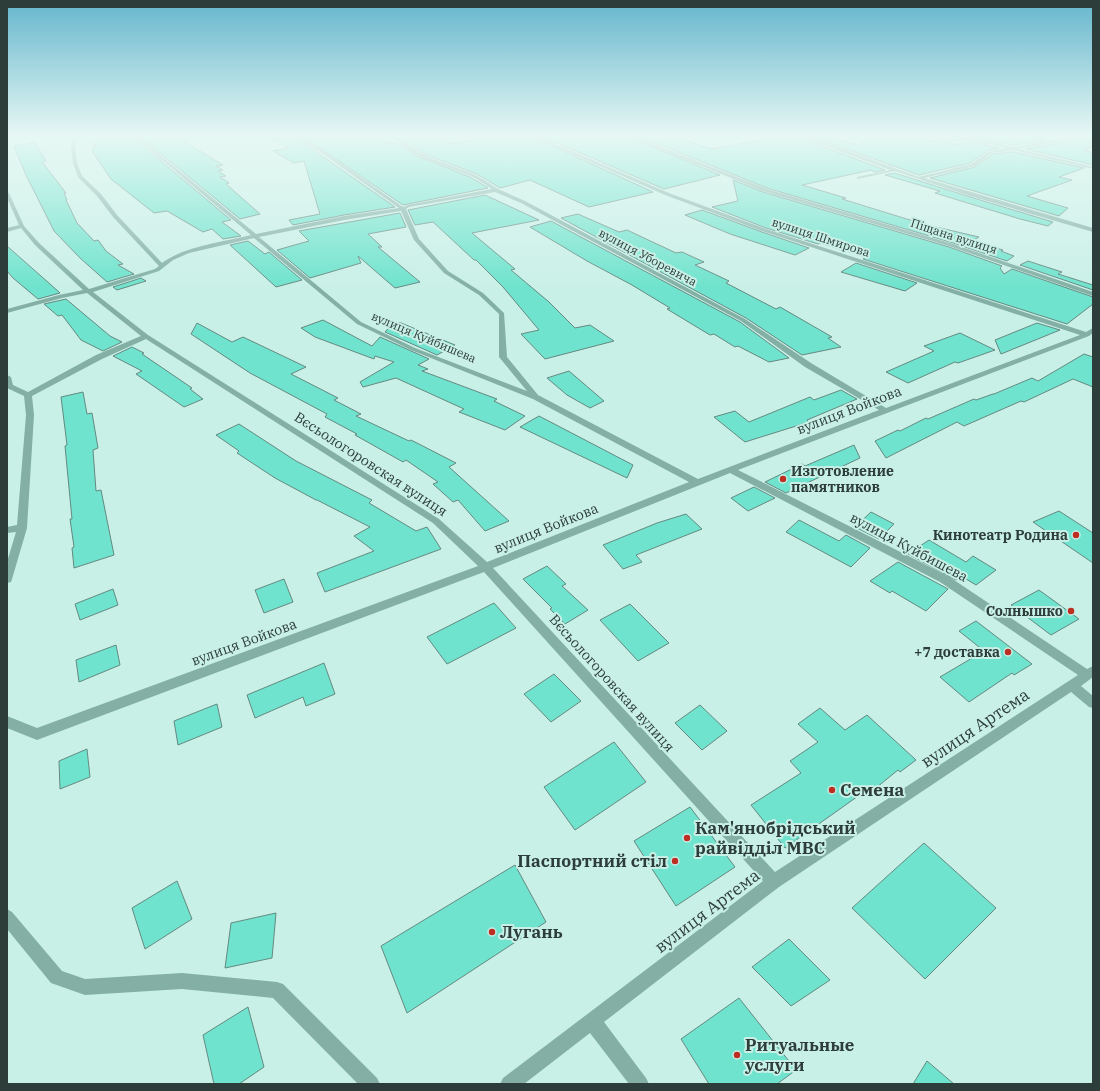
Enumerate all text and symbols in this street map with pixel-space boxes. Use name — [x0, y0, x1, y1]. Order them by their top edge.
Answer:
street label: вулиця Шмирова — [770, 214, 872, 260]
street label: Піщана вулиця — [909, 215, 999, 257]
street label: вулиця Уборевича — [596, 225, 700, 289]
street label: вулиця Куйбишева — [369, 308, 479, 366]
street label: вулиця Войкова — [794, 382, 904, 438]
street label: Вєсьологоровская вулиця — [291, 408, 451, 520]
place label: Изготовление памятников — [791, 462, 894, 496]
marker: Изготовление памятников — [778, 474, 788, 484]
street label: вулиця Войкова — [491, 499, 601, 557]
street label: вулиця Куйбишева — [847, 508, 971, 586]
place label: Кинотеатр Родина — [933, 526, 1068, 544]
marker: Кинотеатр Родина — [1071, 530, 1081, 540]
place label: Солнышко — [986, 602, 1063, 620]
marker: Солнышко — [1066, 606, 1076, 616]
street label: Вєсьологоровская вулиця — [545, 610, 679, 756]
street label: вулиця Войкова — [189, 614, 300, 669]
place label: +7 доставка — [914, 643, 1000, 661]
marker: +7 доставка — [1003, 647, 1013, 657]
street label: вулиця Артема — [916, 684, 1034, 772]
place label: Семена — [840, 779, 904, 801]
marker: Семена — [827, 785, 837, 795]
place label: Кам'янобрідський райвідділ МВС — [695, 817, 856, 859]
marker: Кам'янобрідський райвідділ МВС — [682, 833, 692, 843]
place label: Паспортний стіл — [517, 850, 667, 872]
marker: Паспортний стіл — [670, 856, 680, 866]
street label: вулиця Артема — [650, 864, 764, 958]
place label: Лугань — [500, 921, 563, 943]
marker: Лугань — [487, 927, 497, 937]
place label: Ритуальные услуги — [744, 1034, 855, 1076]
marker: Ритуальные услуги — [732, 1050, 742, 1060]

